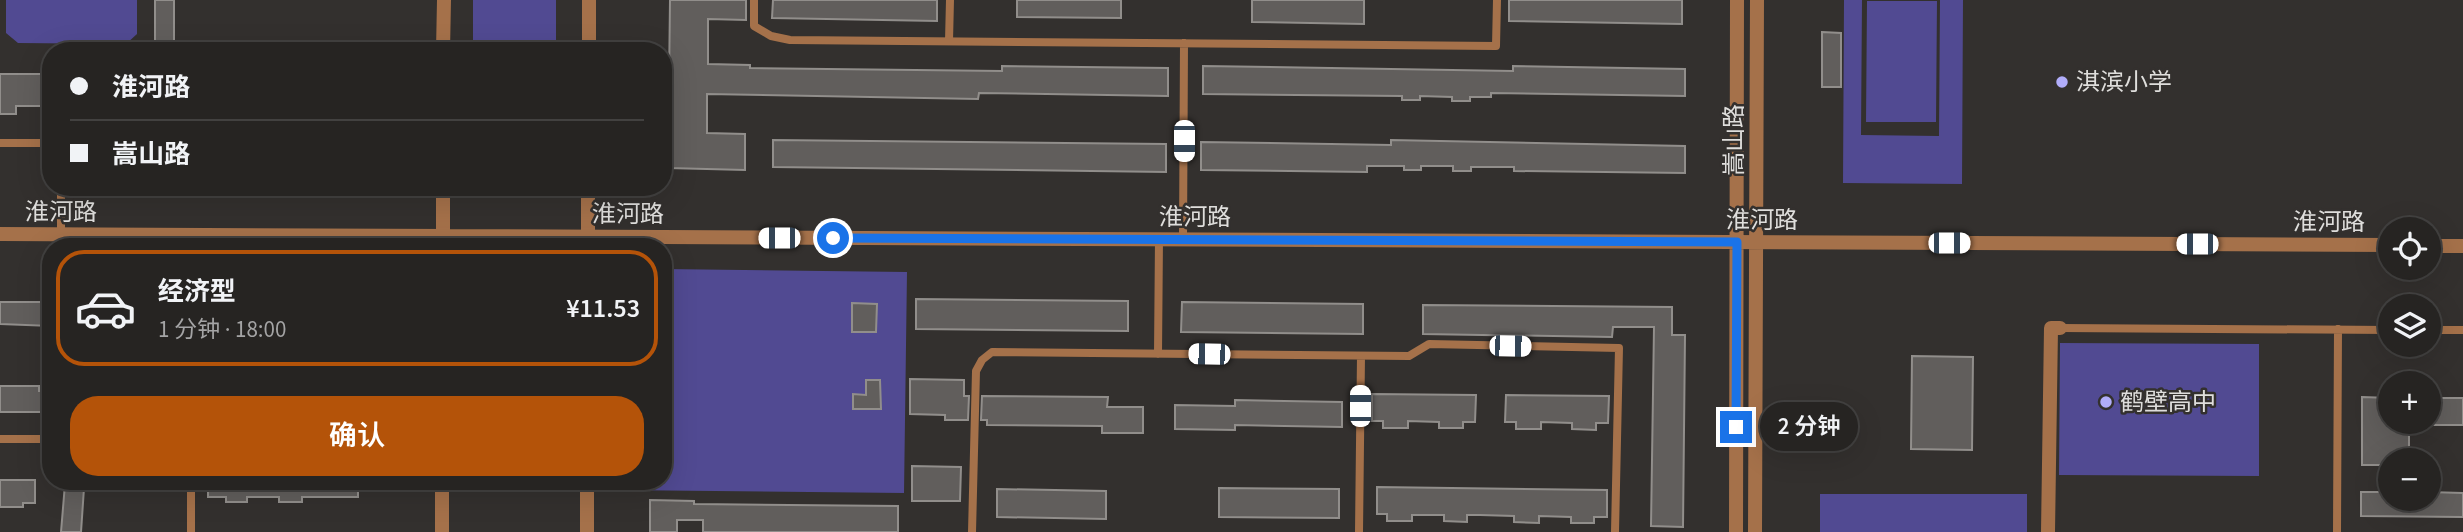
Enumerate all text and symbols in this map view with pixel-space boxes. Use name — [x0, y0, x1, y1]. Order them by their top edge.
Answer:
place label: 淇滨小学 — [2076, 65, 2172, 100]
text: 淮河路 — [112, 69, 190, 106]
marker: 淇滨小学 — [2054, 74, 2070, 90]
street label: 嵩山路 — [1717, 104, 1752, 176]
car — [1174, 120, 1195, 162]
text: 嵩山路 — [112, 136, 190, 173]
street label: 淮河路 — [25, 195, 97, 230]
street label: 淮河路 — [592, 197, 664, 232]
street label: 淮河路 — [1159, 200, 1231, 235]
street label: 淮河路 — [1726, 203, 1798, 238]
street label: 淮河路 — [2293, 205, 2365, 240]
map controls — [2378, 217, 2441, 511]
button: locate — [2378, 217, 2441, 280]
route start — [817, 222, 849, 254]
car — [759, 228, 801, 249]
car — [1929, 233, 1971, 254]
car — [2177, 234, 2219, 255]
text: 经济型 — [158, 273, 236, 310]
icon: car — [74, 277, 137, 340]
text: ¥11.53 — [566, 290, 640, 327]
button: layers — [2378, 294, 2441, 357]
text: 1 分钟 · 18:00 — [158, 313, 286, 346]
car — [1489, 335, 1532, 357]
car — [1188, 343, 1231, 365]
button: + — [2378, 371, 2441, 434]
car — [1350, 385, 1371, 427]
place label: 鹤壁高中 — [2120, 385, 2216, 420]
marker: 鹤壁高中 — [2098, 394, 2114, 410]
button: 确认 — [70, 396, 644, 476]
callout: 2 分钟 — [1760, 402, 1858, 452]
text: 2 分钟 — [1778, 410, 1840, 443]
route end — [1720, 411, 1752, 443]
button: − — [2378, 448, 2441, 511]

